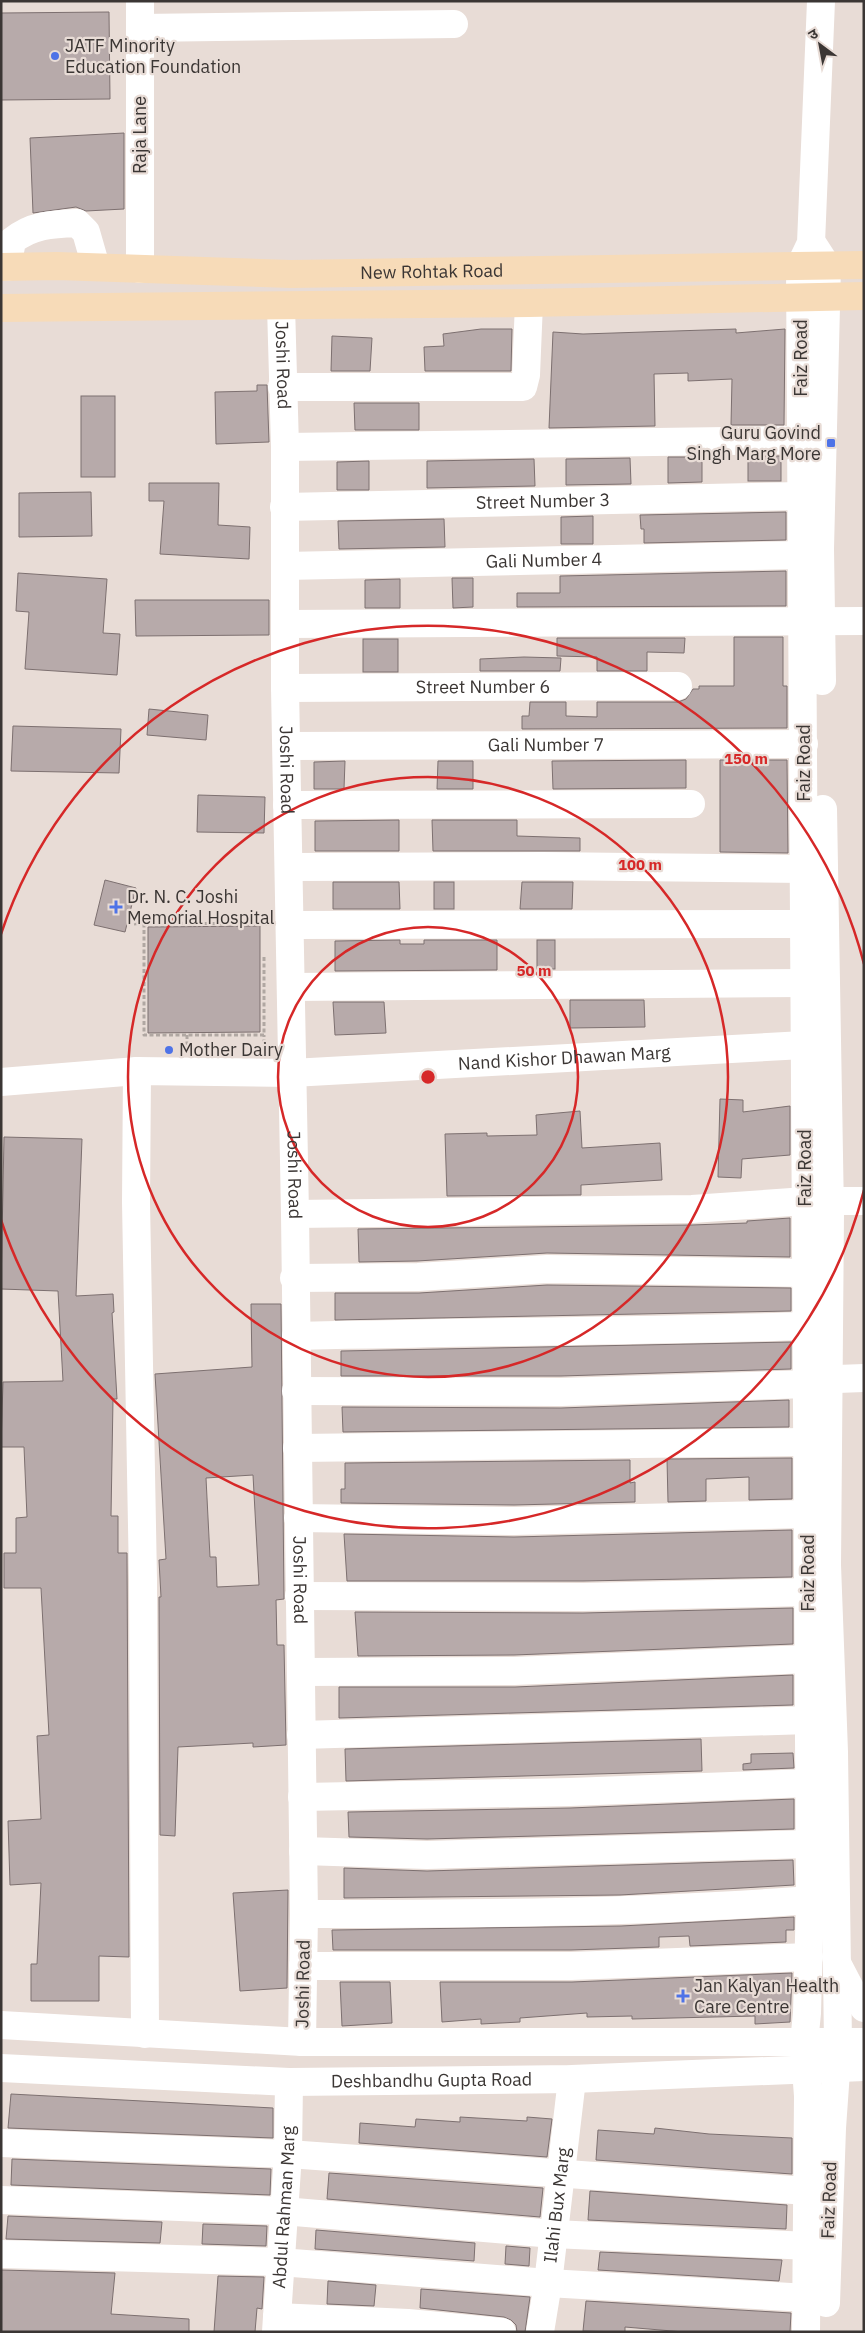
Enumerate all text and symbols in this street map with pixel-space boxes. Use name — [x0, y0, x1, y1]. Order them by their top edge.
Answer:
north arrow — [795, 20, 845, 70]
text: उ — [805, 24, 822, 44]
place label: JATF Minority Education Foundation — [65, 34, 241, 78]
marker: JATF Minority Education Foundation — [49, 50, 61, 62]
street label: Raja Lane — [128, 96, 151, 174]
street label: New Rohtak Road — [360, 259, 504, 284]
street label: Faiz Road — [789, 319, 812, 397]
street label: Joshi Road — [270, 320, 296, 410]
place label: Guru Govind Singh Marg More — [687, 421, 821, 465]
marker: Guru Govind Singh Marg More — [825, 437, 837, 449]
street label: Street Number 3 — [476, 488, 610, 514]
street label: Gali Number 4 — [485, 547, 603, 573]
street label: Street Number 6 — [416, 675, 550, 698]
street label: Faiz Road — [792, 724, 815, 802]
street label: Joshi Road — [275, 725, 299, 814]
street label: Gali Number 7 — [488, 733, 604, 756]
text: 150 m — [724, 749, 768, 768]
text: 100 m — [618, 855, 662, 874]
place label: Dr. N. C. Joshi Memorial Hospital — [127, 885, 275, 929]
marker: Dr. N. C. Joshi Memorial Hospital — [109, 900, 123, 914]
text: 50 m — [517, 961, 551, 980]
place label: Mother Dairy — [179, 1038, 283, 1061]
street label: Nand Kishor Dhawan Marg — [457, 1040, 671, 1075]
marker: Mother Dairy — [163, 1044, 175, 1056]
centre of rings — [419, 1068, 437, 1086]
street label: Faiz Road — [793, 1129, 816, 1207]
street label: Joshi Road — [282, 1130, 307, 1219]
street label: Faiz Road — [796, 1534, 819, 1612]
street label: Joshi Road — [288, 1535, 312, 1624]
street label: Joshi Road — [290, 1940, 315, 2028]
place label: Jan Kalyan Health Care Centre — [694, 1974, 839, 2018]
marker: Jan Kalyan Health Care Centre — [676, 1989, 690, 2003]
street label: Deshbandhu Gupta Road — [331, 2067, 532, 2093]
street label: Abdul Rahman Marg — [267, 2125, 299, 2289]
street label: Ilahi Bux Marg — [538, 2146, 575, 2264]
street label: Faiz Road — [816, 2161, 841, 2239]

